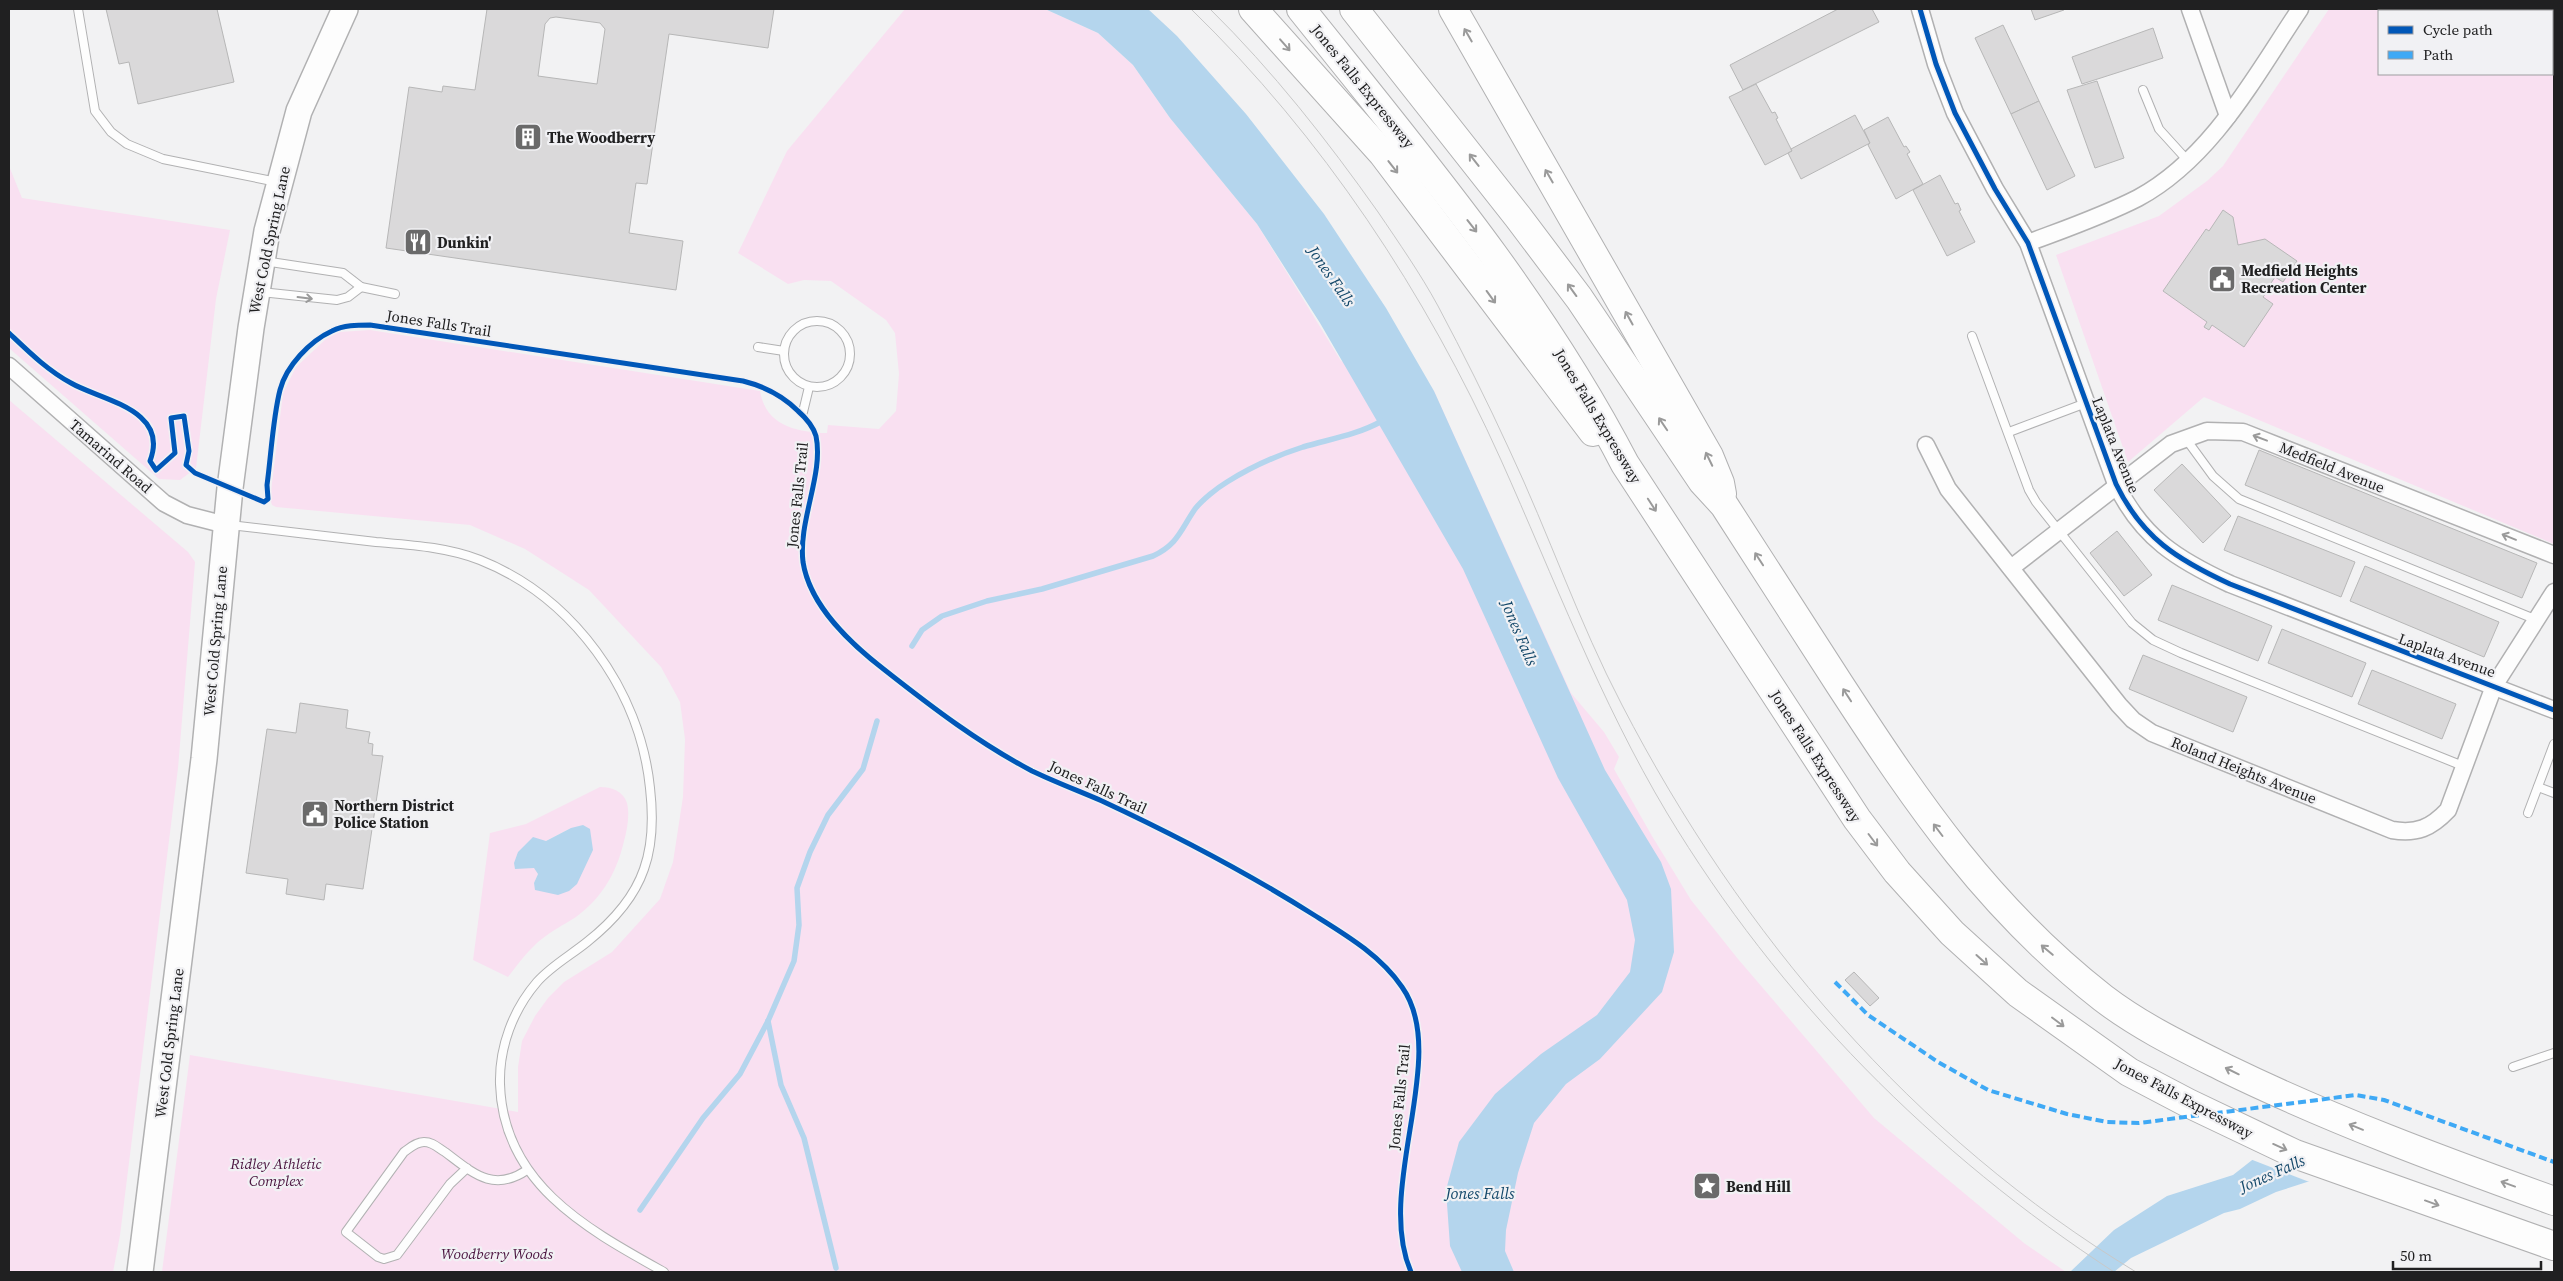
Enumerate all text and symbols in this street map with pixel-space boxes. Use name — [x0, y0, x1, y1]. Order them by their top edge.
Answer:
legend — [2378, 10, 2553, 75]
street label: Jones Falls Expressway — [1306, 19, 1420, 153]
text: Cycle path — [2423, 19, 2493, 40]
one-way arrow — [1463, 29, 1473, 43]
one-way arrow — [1280, 39, 1291, 52]
text: Path — [2423, 44, 2453, 65]
building icon: The Woodberry — [513, 122, 543, 152]
place label: The Woodberry — [547, 127, 655, 148]
one-way arrow — [1469, 154, 1480, 167]
one-way arrow — [1387, 160, 1398, 173]
street label: West Cold Spring Lane — [243, 164, 295, 316]
one-way arrow — [1543, 170, 1553, 184]
one-way arrow — [1467, 219, 1477, 233]
restaurant icon: Dunkin' — [403, 227, 433, 257]
place label: Dunkin' — [437, 232, 492, 253]
water label: Jones Falls — [1302, 240, 1361, 311]
place label: Medfield Heights Recreation Center — [2241, 260, 2366, 298]
public building icon: Medfield Heights Recreation Center — [2207, 264, 2237, 294]
one-way arrow — [1567, 283, 1577, 297]
one-way arrow — [1486, 290, 1496, 304]
one-way arrow — [297, 293, 313, 303]
street label: Jones Falls Trail — [384, 304, 494, 342]
one-way arrow — [1623, 311, 1633, 326]
street label: Jones Falls Expressway — [1549, 344, 1647, 487]
street label: Laplata Avenue — [2087, 394, 2145, 497]
street label: Tamarind Road — [65, 414, 157, 498]
one-way arrow — [1658, 418, 1668, 432]
one-way arrow — [2253, 433, 2268, 443]
street label: Medfield Avenue — [2276, 436, 2388, 498]
street label: Jones Falls Trail — [781, 441, 813, 550]
one-way arrow — [1704, 452, 1713, 467]
one-way arrow — [1647, 497, 1657, 511]
one-way arrow — [2502, 532, 2517, 541]
one-way arrow — [1754, 552, 1764, 566]
street label: West Cold Spring Lane — [198, 565, 232, 717]
water label: Jones Falls — [1496, 595, 1544, 669]
street label: Laplata Avenue — [2395, 628, 2499, 682]
street label: Jones Falls Expressway — [1765, 685, 1867, 826]
one-way arrow — [1842, 689, 1852, 703]
street label: Roland Heights Avenue — [2168, 731, 2320, 809]
street label: Jones Falls Trail — [1045, 755, 1151, 819]
place label: Northern District Police Station — [334, 795, 455, 833]
public building icon: Northern District Police Station — [300, 799, 330, 829]
one-way arrow — [1933, 823, 1943, 837]
one-way arrow — [1868, 833, 1878, 847]
one-way arrow — [2041, 945, 2054, 956]
one-way arrow — [1975, 954, 1988, 966]
street label: West Cold Spring Lane — [149, 967, 189, 1119]
one-way arrow — [2051, 1017, 2065, 1027]
street label: Jones Falls Trail — [1383, 1043, 1415, 1152]
street label: Jones Falls Expressway — [2110, 1052, 2257, 1143]
one-way arrow — [2224, 1066, 2239, 1076]
one-way arrow — [2349, 1122, 2364, 1131]
one-way arrow — [2272, 1142, 2287, 1152]
water label: Jones Falls — [2234, 1149, 2308, 1198]
park label: Ridley Athletic Complex — [229, 1153, 323, 1191]
place icon: Bend Hill — [1692, 1171, 1722, 1201]
place label: Bend Hill — [1726, 1176, 1791, 1197]
one-way arrow — [2501, 1179, 2517, 1188]
water label: Jones Falls — [1443, 1182, 1515, 1204]
one-way arrow — [2424, 1199, 2440, 1208]
scale bar — [2393, 1238, 2540, 1270]
park label: Woodberry Woods — [441, 1243, 554, 1264]
text: 50 m — [2400, 1245, 2432, 1266]

